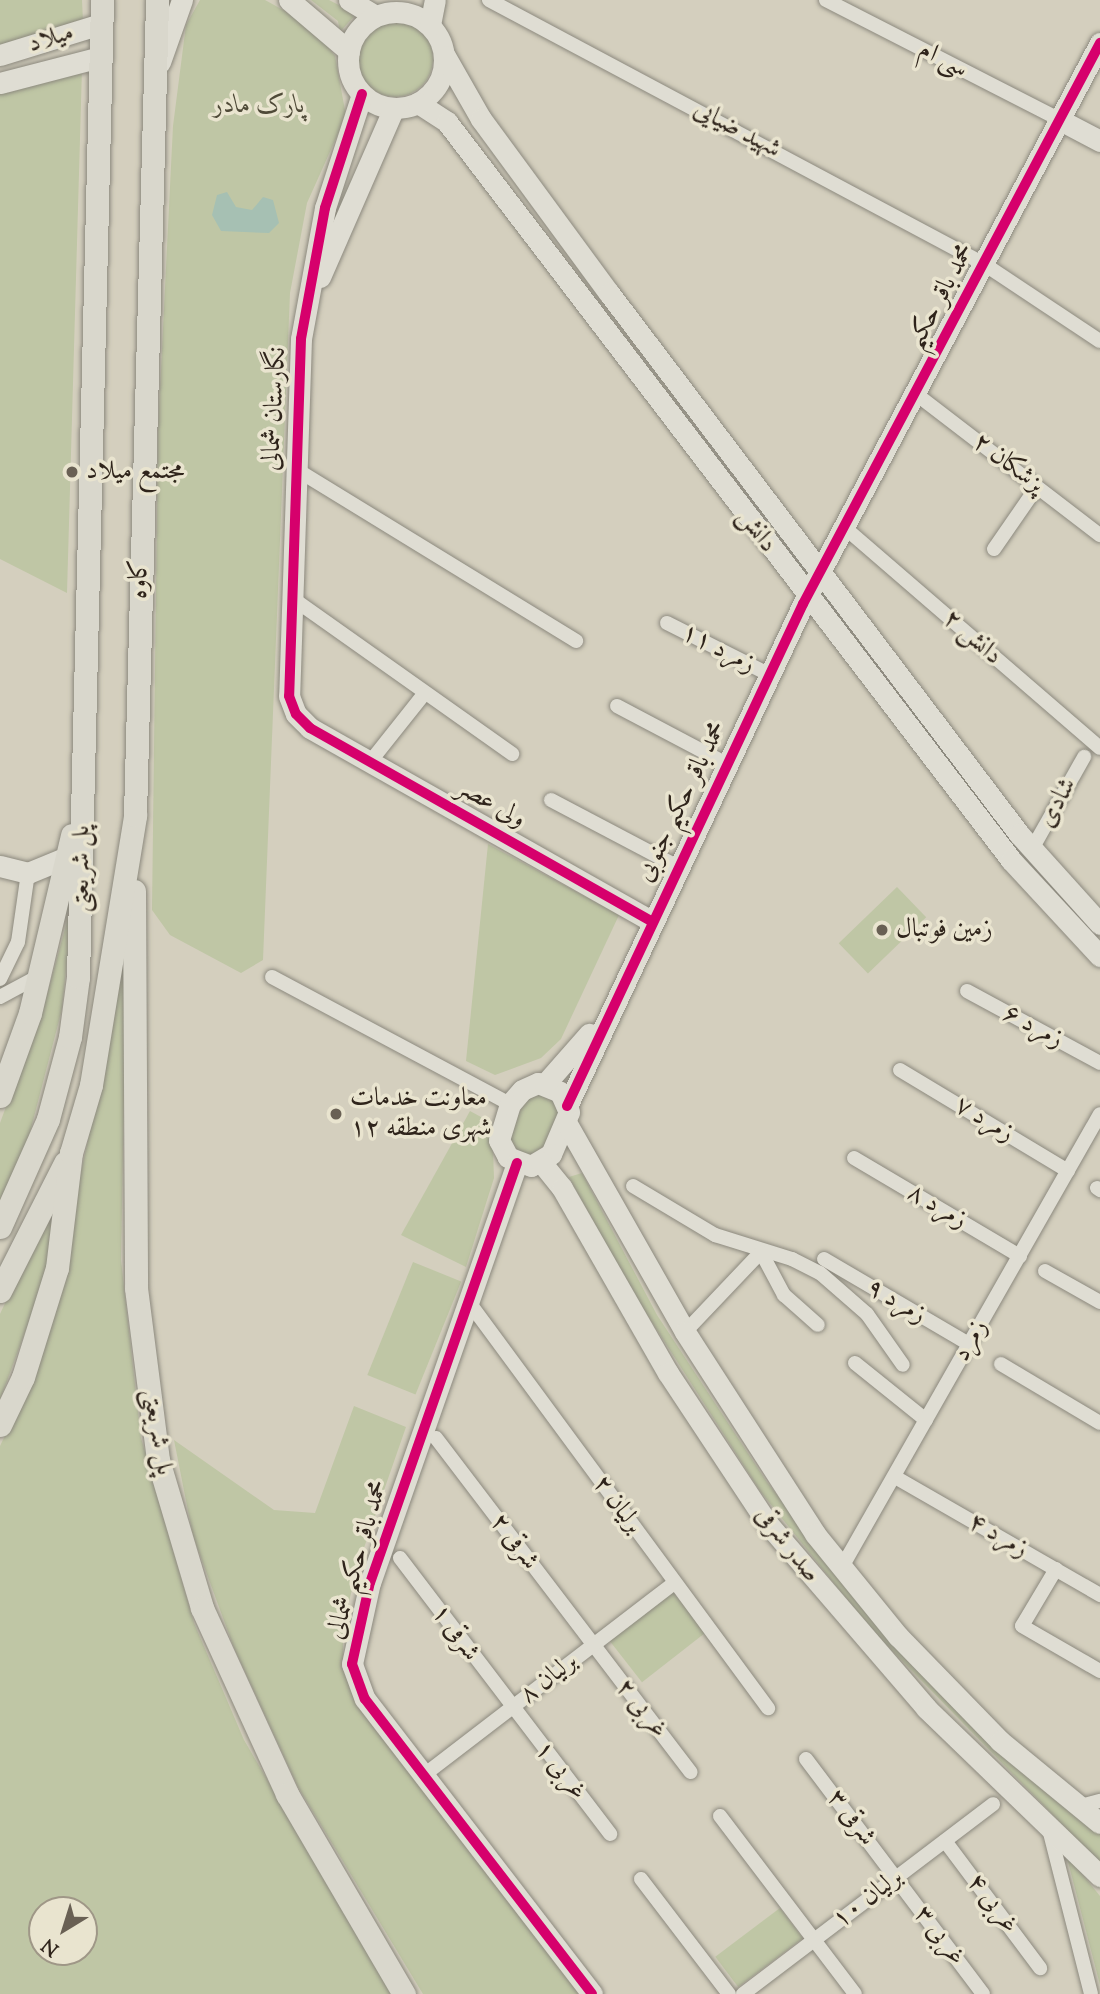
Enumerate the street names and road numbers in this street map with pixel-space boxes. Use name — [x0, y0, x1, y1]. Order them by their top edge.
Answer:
street label: میلاد — [24, 17, 78, 61]
street label: سی ام — [913, 35, 973, 85]
street label: شهید ضیایی — [688, 94, 786, 166]
street label: محمد باقر حکیم — [900, 239, 982, 355]
street label: نگارستان شمالی — [256, 346, 294, 472]
street label: پزشکان ۲ — [966, 427, 1050, 501]
street label: دانش — [729, 502, 783, 560]
street label: کاوه — [124, 559, 156, 599]
street label: دانش ۲ — [936, 604, 1008, 672]
street label: زمرد ۱۱ — [676, 617, 760, 681]
street label: محمد باقر حکیم جنوبی — [630, 717, 734, 887]
street label: ولی عصر — [451, 772, 531, 836]
street label: شادی — [1032, 773, 1084, 833]
street label: پل شریعتی — [66, 825, 98, 913]
street label: زمرد ۶ — [997, 998, 1069, 1056]
street label: زمرد ۷ — [948, 1090, 1020, 1150]
street label: زمرد ۸ — [901, 1177, 973, 1237]
street label: زمرد ۹ — [860, 1272, 932, 1332]
street label: زمرد — [947, 1314, 995, 1368]
street label: پل شریعتی — [134, 1386, 180, 1478]
street label: برلیان ۲ — [585, 1470, 649, 1540]
street label: محمد باقر حکیم شمالی — [320, 1477, 396, 1643]
street label: صدر شرقی — [748, 1501, 826, 1589]
street label: زمرد ۴ — [962, 1506, 1034, 1566]
street label: ۲ شرقی — [483, 1508, 545, 1576]
street label: ۱ شرقی — [424, 1599, 486, 1667]
street label: برلیان ۸ — [514, 1647, 584, 1711]
street label: ۲ غربی — [608, 1673, 674, 1745]
street label: ۱ غربی — [527, 1735, 593, 1807]
street label: ۳ شرقی — [820, 1784, 882, 1852]
street label: برلیان ۱۰ — [827, 1862, 909, 1936]
street label: ۴ غربی — [959, 1868, 1025, 1940]
street label: ۳ غربی — [906, 1900, 972, 1972]

